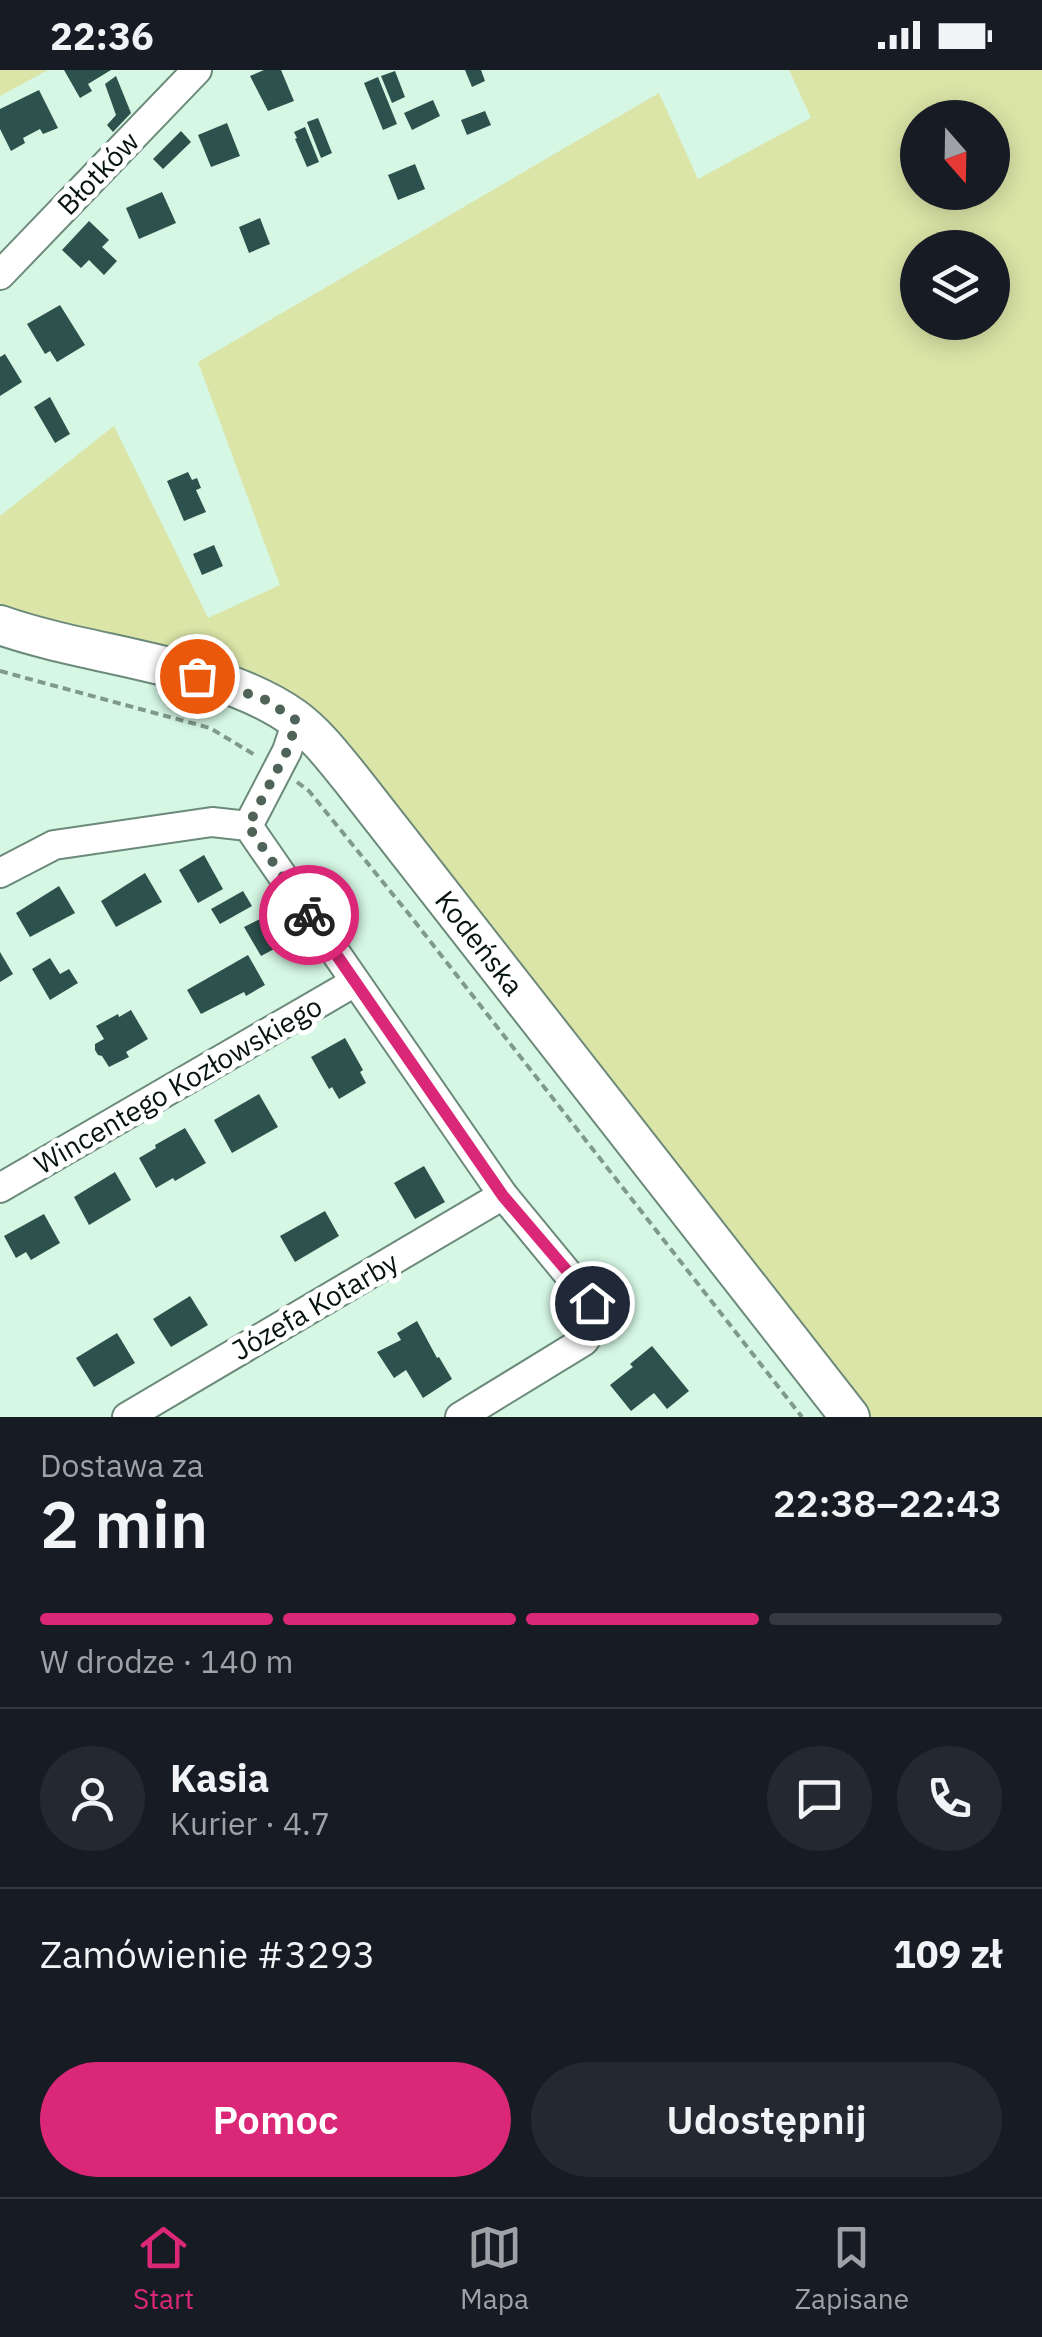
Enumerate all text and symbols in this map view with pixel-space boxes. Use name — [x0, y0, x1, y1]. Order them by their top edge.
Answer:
text: 22:36 — [50, 11, 154, 60]
north arrow — [900, 100, 1010, 210]
map controls — [900, 100, 1010, 340]
street label: Błotków — [49, 123, 147, 223]
button: layers — [900, 230, 1010, 340]
pin — [155, 634, 240, 719]
icon: bag — [170, 649, 225, 704]
courier — [259, 865, 359, 965]
street label: Kodeńska — [427, 883, 532, 1003]
icon: bike — [282, 888, 337, 943]
street label: Wincentego Kozłowskiego — [27, 987, 328, 1182]
street label: Józefa Kotarby — [225, 1243, 405, 1368]
pin — [550, 1261, 635, 1346]
icon: home — [565, 1276, 620, 1331]
text: Dostawa za — [40, 1444, 204, 1486]
text: 22:38–22:43 — [773, 1478, 1002, 1527]
text: 2 min — [40, 1481, 208, 1566]
text: W drodze · 140 m — [40, 1640, 293, 1682]
button: person — [40, 1746, 145, 1851]
button: chat — [767, 1746, 872, 1851]
button: phone — [897, 1746, 1002, 1851]
text: Kasia — [170, 1753, 269, 1802]
text: Kurier · 4.7 — [170, 1802, 330, 1844]
text: Zamówienie #3293 — [40, 1929, 375, 1978]
text: 109 zł — [893, 1929, 1002, 1978]
button: Pomoc — [40, 2062, 511, 2177]
button: Udostępnij — [531, 2062, 1002, 2177]
tab: Start — [133, 2220, 194, 2317]
tab: Mapa — [460, 2220, 529, 2317]
tab: Zapisane — [795, 2220, 909, 2317]

